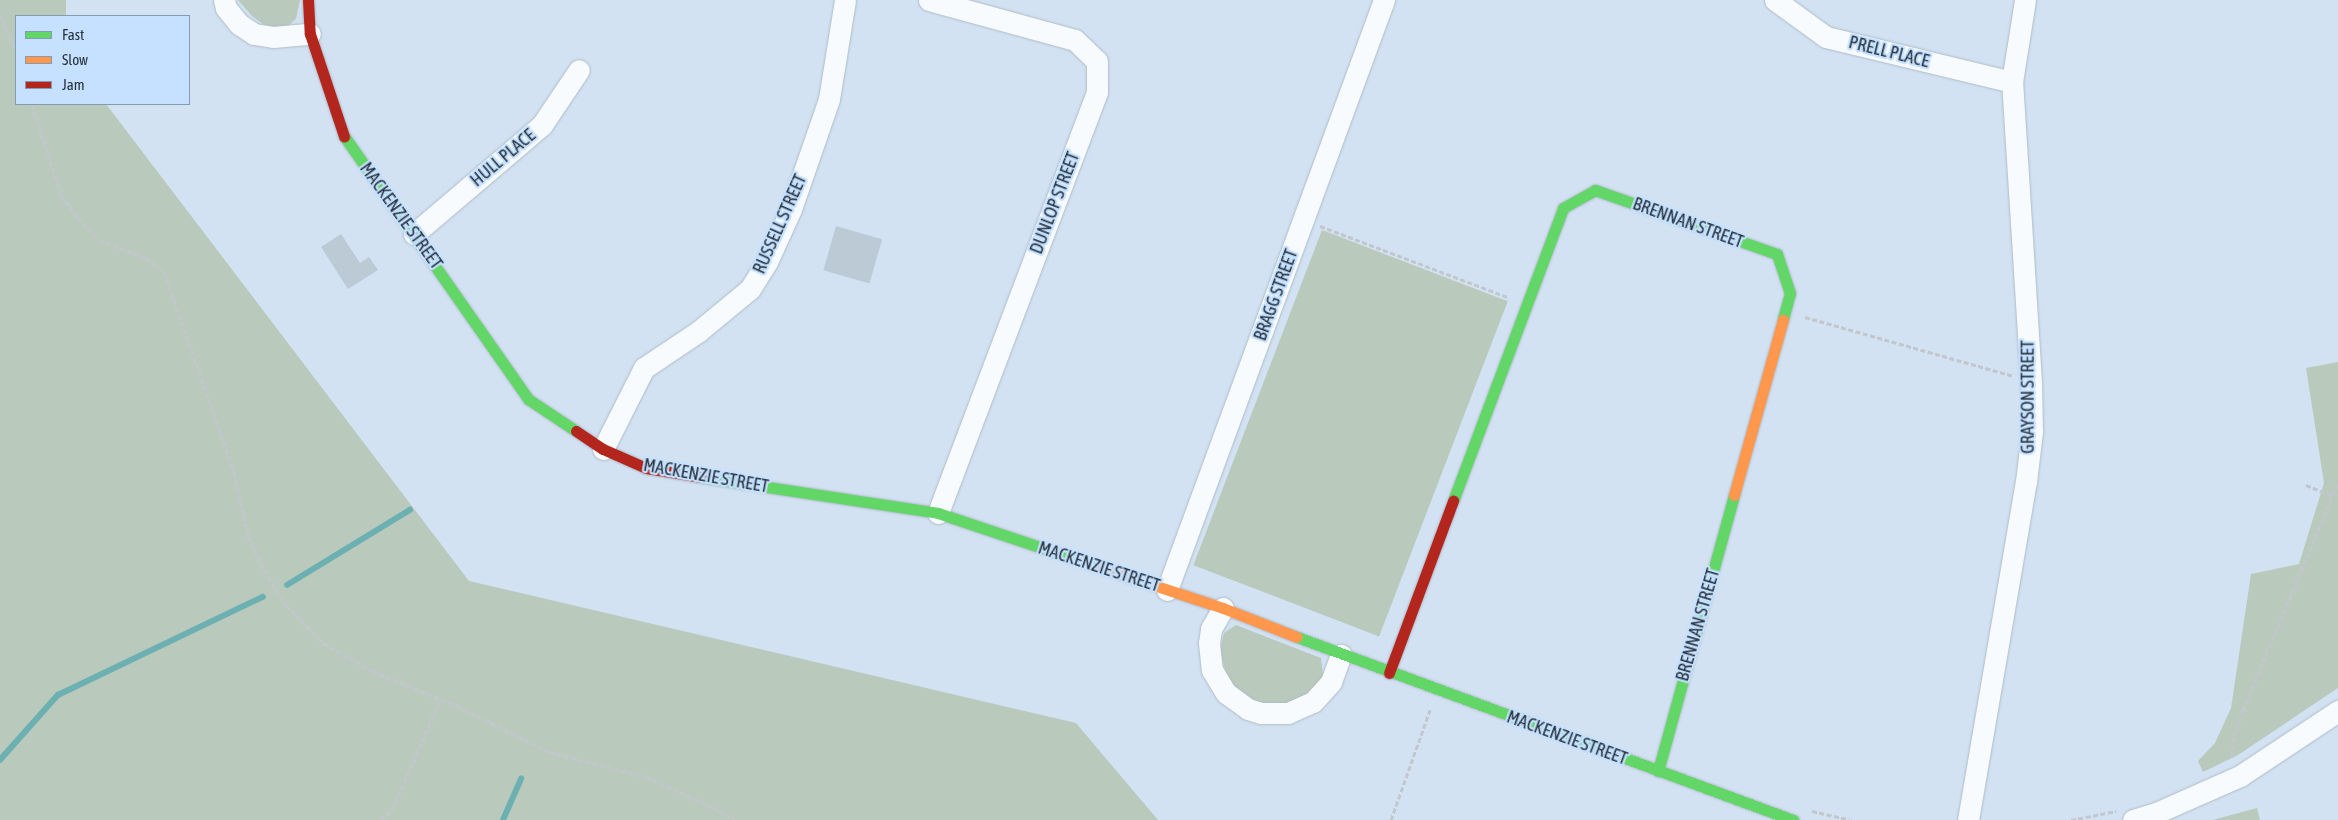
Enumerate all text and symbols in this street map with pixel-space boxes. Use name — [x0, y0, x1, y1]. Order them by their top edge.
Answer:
legend — [15, 15, 190, 105]
text: Fast — [62, 26, 84, 43]
street label: PRELL PLACE — [1846, 32, 1932, 72]
text: Slow — [62, 51, 88, 68]
text: Jam — [62, 76, 85, 93]
street label: HULL PLACE — [466, 125, 540, 191]
street label: DUNLOP STREET — [1026, 149, 1084, 257]
street label: MACKENZIE STREET — [355, 158, 447, 274]
street label: RUSSELL STREET — [748, 171, 812, 277]
street label: BRENNAN STREET — [1630, 193, 1746, 253]
street label: BRAGG STREET — [1250, 246, 1302, 344]
street label: GRAYSON STREET — [2017, 340, 2039, 454]
street label: MACKENZIE STREET — [642, 454, 770, 498]
street label: MACKENZIE STREET — [1035, 537, 1163, 597]
street label: BRENNAN STREET — [1672, 566, 1724, 684]
street label: MACKENZIE STREET — [1504, 706, 1630, 770]

